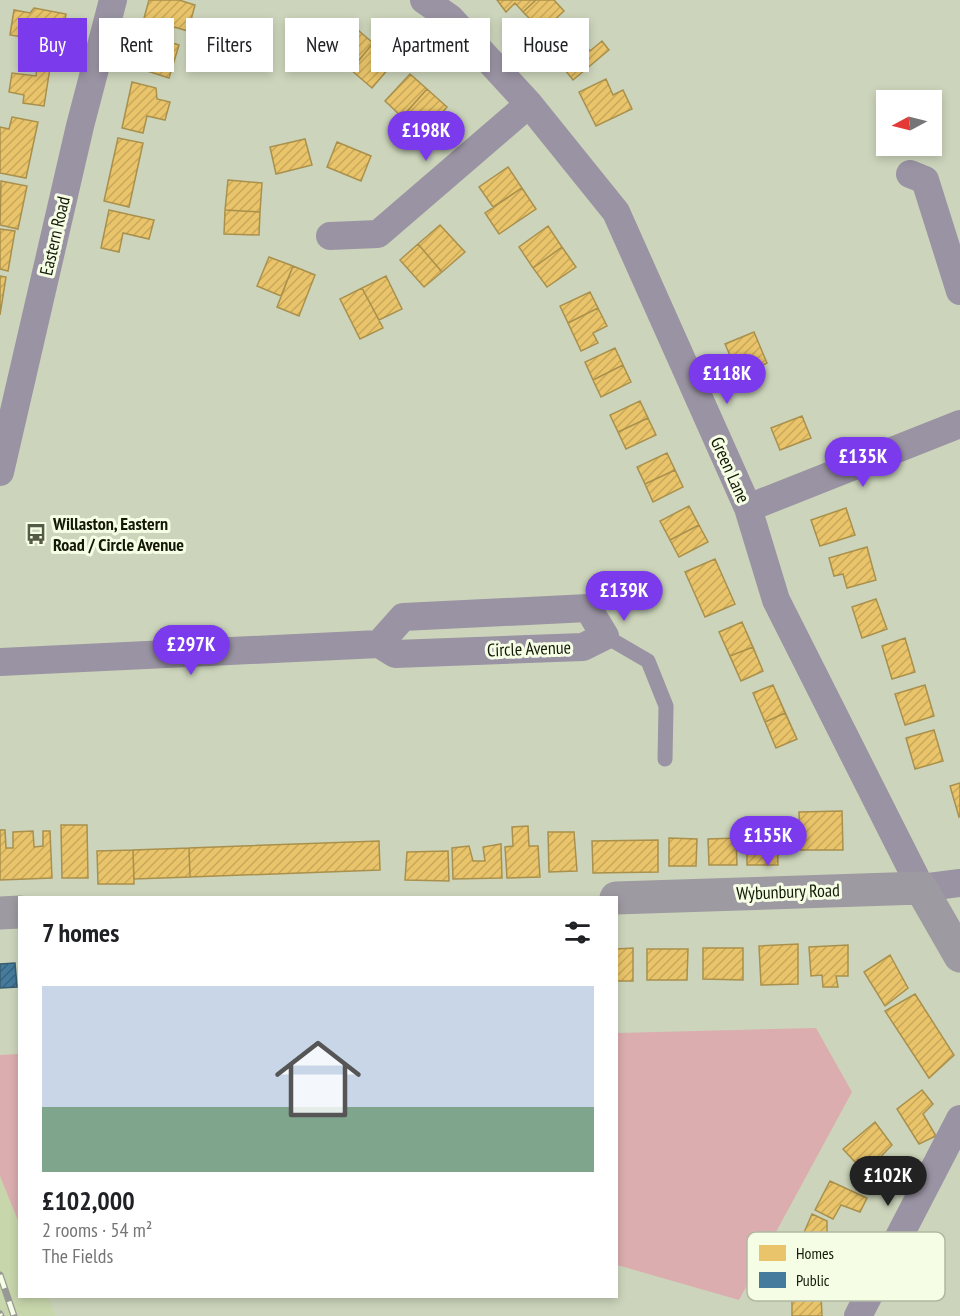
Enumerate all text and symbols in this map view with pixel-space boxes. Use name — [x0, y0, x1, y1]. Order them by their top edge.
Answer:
chip: Buy — [18, 18, 87, 72]
chip: Rent — [99, 18, 174, 72]
chip: Filters — [186, 18, 273, 72]
chip: New — [285, 18, 359, 72]
chip: Apartment — [371, 18, 490, 72]
chip: House — [502, 18, 589, 72]
north arrow — [876, 90, 942, 156]
map controls — [876, 90, 942, 156]
pin: £198K — [384, 111, 468, 162]
text: £198K — [402, 117, 450, 143]
street label: Eastern Road — [34, 194, 75, 278]
pin: £118K — [685, 354, 769, 405]
text: £118K — [703, 360, 751, 386]
street label: Green Lane — [706, 433, 755, 506]
pin: £135K — [821, 437, 905, 488]
text: £135K — [839, 443, 887, 469]
place label: Willaston, Eastern Road / Circle Avenue — [52, 512, 184, 556]
bus stop icon: Willaston, Eastern Road / Circle Avenue — [24, 522, 48, 546]
pin: £139K — [582, 571, 666, 622]
text: £139K — [600, 577, 648, 603]
pin: £297K — [149, 625, 233, 676]
text: £297K — [167, 631, 215, 657]
street label: Circle Avenue — [487, 636, 571, 661]
pin: £155K — [726, 816, 810, 867]
text: £155K — [744, 822, 792, 848]
street label: Wybunbury Road — [736, 878, 840, 905]
text: 7 homes — [42, 916, 119, 949]
icon: filters — [561, 916, 594, 949]
icon: home — [264, 1025, 372, 1133]
pin: £102K — [846, 1156, 930, 1207]
text: £102K — [864, 1162, 912, 1188]
text: £102,000 — [42, 1184, 135, 1217]
text: 2 rooms · 54 m² — [42, 1217, 152, 1243]
legend — [747, 1232, 945, 1301]
text: The Fields — [42, 1243, 113, 1269]
text: Homes — [796, 1243, 834, 1263]
text: Public — [796, 1270, 830, 1290]

